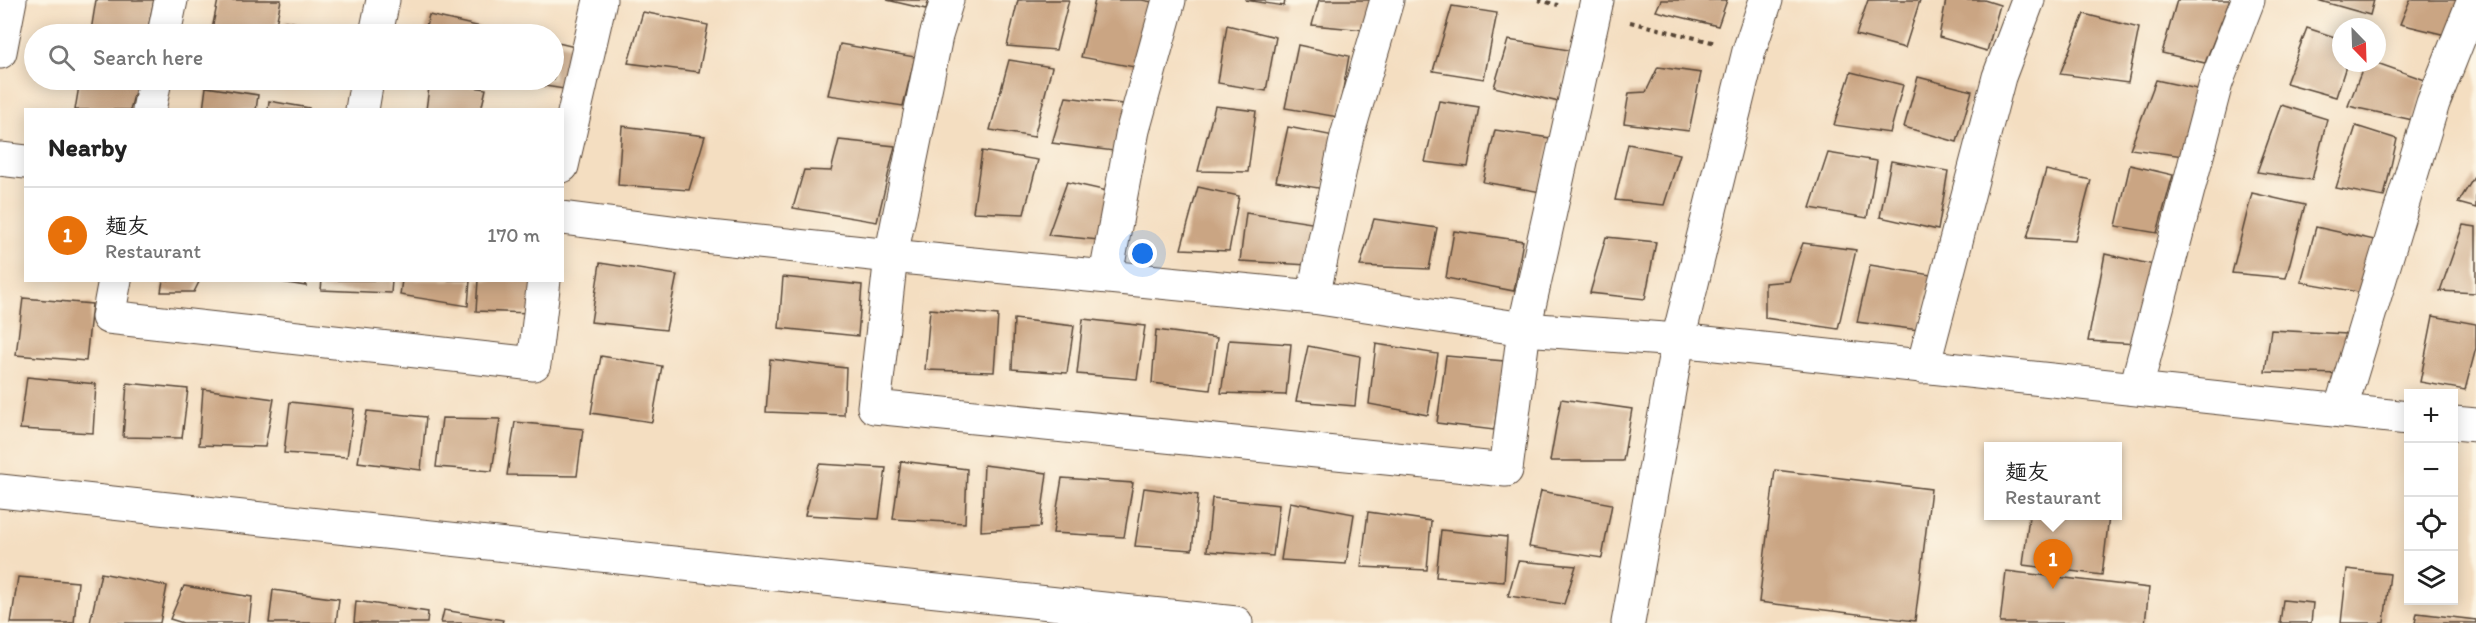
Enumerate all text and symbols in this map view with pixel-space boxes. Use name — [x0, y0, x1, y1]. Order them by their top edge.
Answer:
north arrow — [2332, 18, 2386, 72]
search box — [24, 24, 564, 90]
icon: search — [45, 41, 78, 74]
text: Search here — [93, 44, 203, 71]
text: Nearby — [48, 131, 127, 163]
text: 麺友 — [105, 212, 149, 239]
text: 1 — [63, 223, 72, 247]
text: 170 m — [487, 223, 540, 247]
text: Restaurant — [105, 239, 201, 263]
your location — [1128, 239, 1157, 268]
map controls — [2404, 389, 2458, 605]
button: + — [2404, 389, 2458, 443]
popup — [1984, 442, 2122, 520]
button: − — [2404, 443, 2458, 497]
text: 麺友 — [2005, 458, 2049, 485]
text: Restaurant — [2005, 485, 2101, 509]
button: locate — [2404, 497, 2458, 551]
pin: 1 — [2034, 540, 2072, 589]
button: layers — [2404, 551, 2458, 605]

